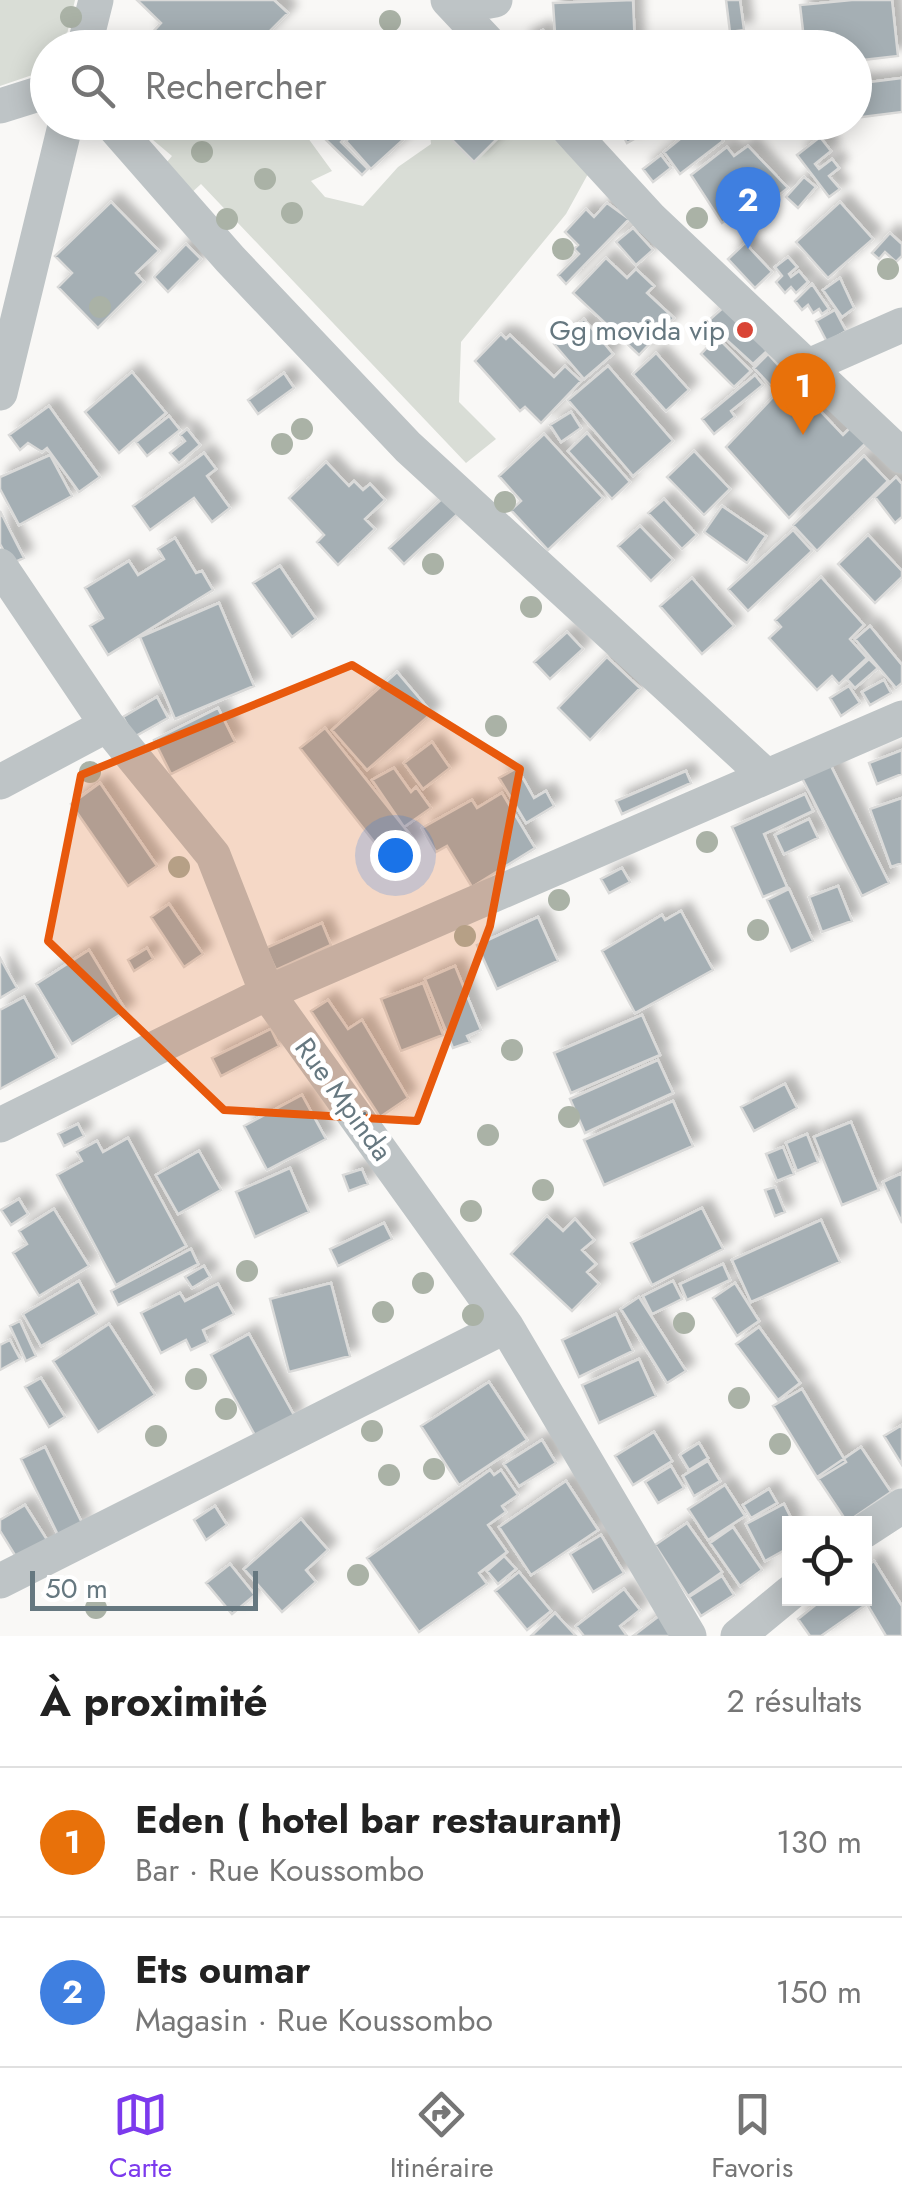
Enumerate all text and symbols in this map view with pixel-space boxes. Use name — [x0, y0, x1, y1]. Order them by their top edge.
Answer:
search box — [30, 30, 872, 140]
icon: search — [65, 58, 120, 113]
text: Rechercher — [145, 58, 327, 113]
pin: 2 — [716, 166, 780, 249]
place label: Gg movida vip — [549, 310, 725, 351]
marker: Gg movida vip — [734, 319, 756, 341]
pin: 1 — [770, 352, 836, 435]
your location — [370, 830, 421, 881]
street label: Rue Mpinda — [285, 1029, 402, 1169]
map controls — [782, 1516, 872, 1606]
button: locate — [782, 1516, 872, 1606]
scale bar — [30, 1566, 258, 1610]
text: 50 m — [45, 1568, 108, 1609]
text: À proximité — [40, 1671, 268, 1732]
text: 2 résultats — [727, 1678, 862, 1724]
text: Eden ( hotel bar restaurant) — [135, 1792, 623, 1847]
text: 1 — [64, 1819, 81, 1865]
text: 130 m — [776, 1819, 862, 1865]
text: Bar · Rue Koussombo — [135, 1847, 424, 1893]
text: Ets oumar — [135, 1942, 310, 1997]
text: 2 — [62, 1969, 83, 2015]
text: 150 m — [776, 1969, 862, 2015]
text: Magasin · Rue Koussombo — [135, 1997, 493, 2043]
tab: Carte — [109, 2087, 172, 2188]
tab: Itinéraire — [390, 2087, 494, 2188]
tab: Favoris — [711, 2087, 793, 2188]

